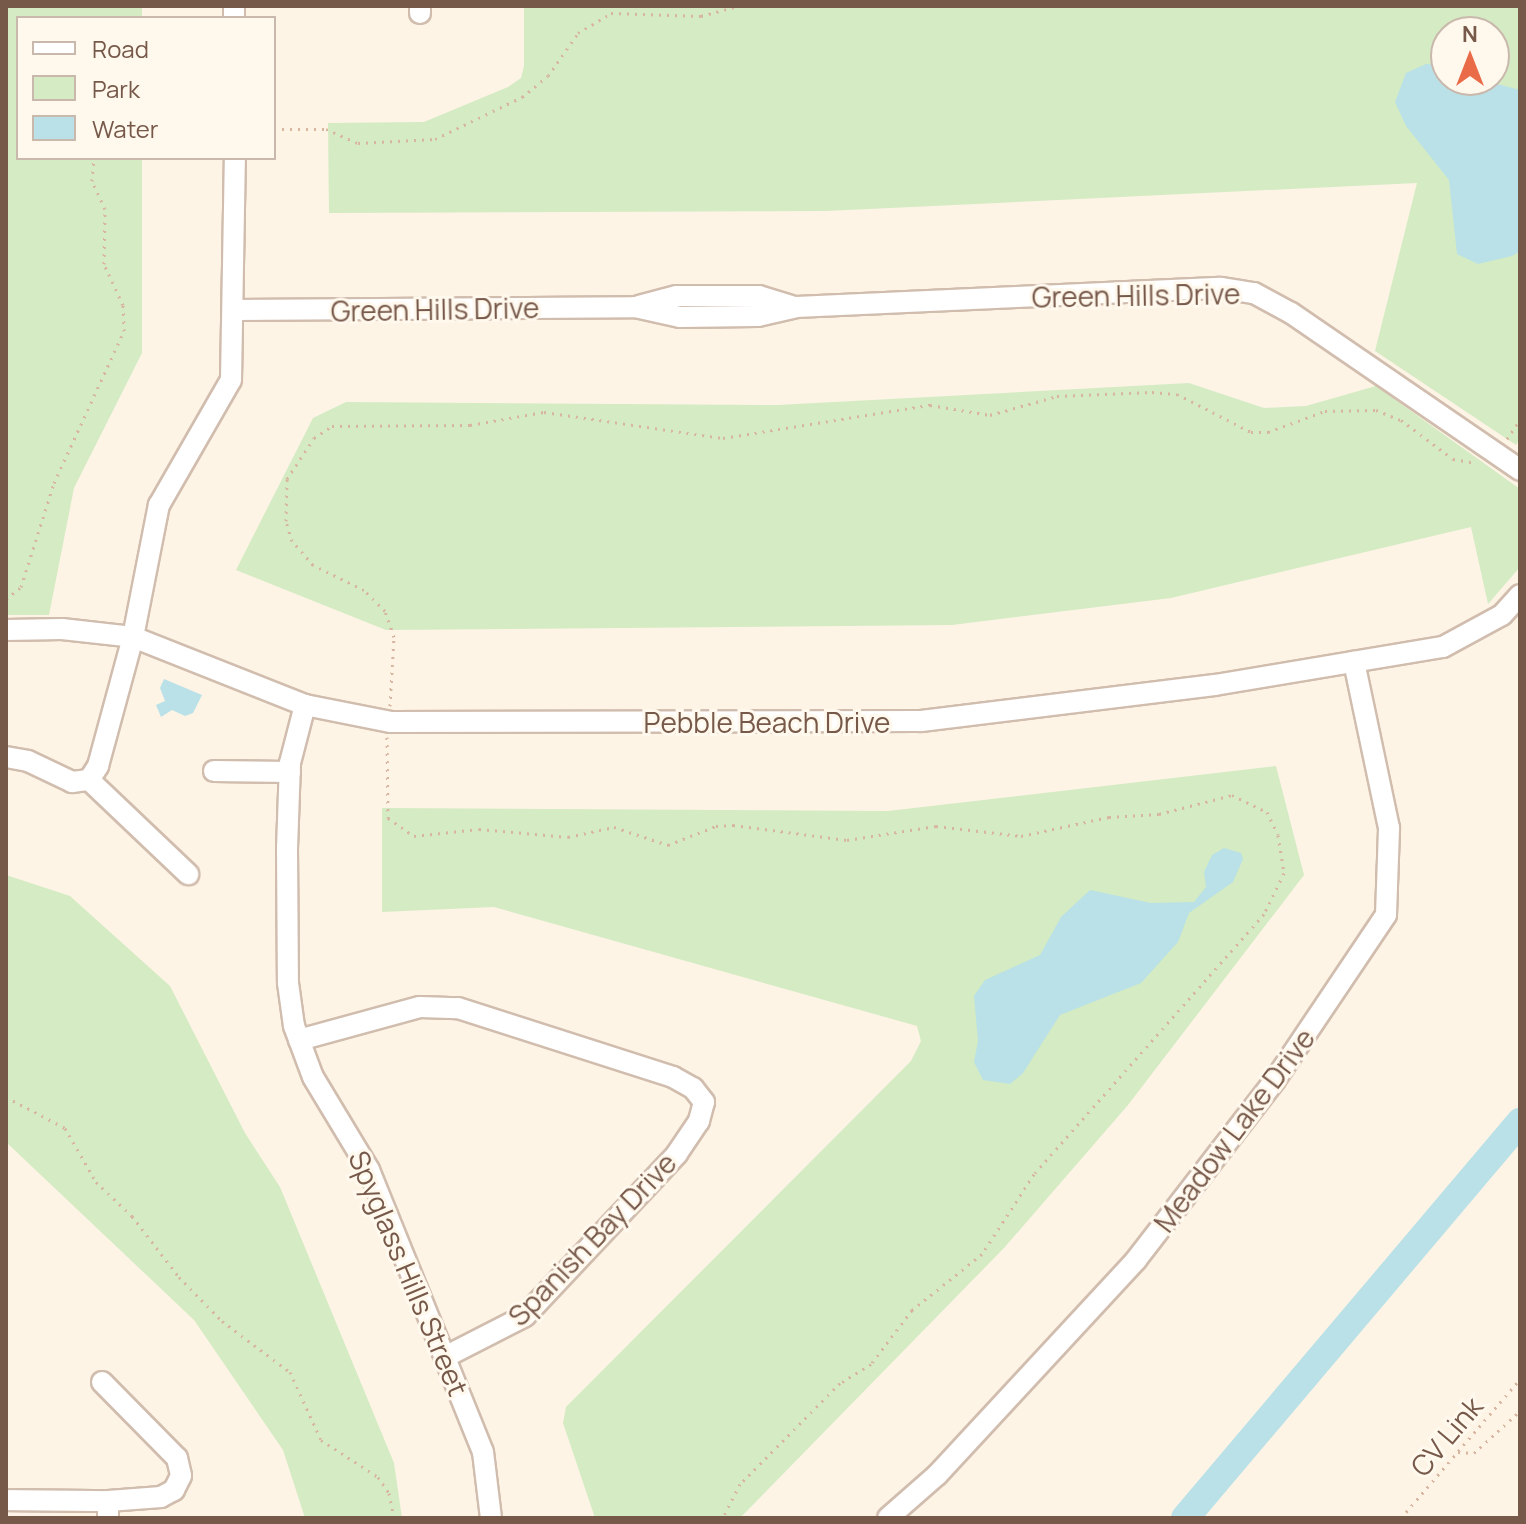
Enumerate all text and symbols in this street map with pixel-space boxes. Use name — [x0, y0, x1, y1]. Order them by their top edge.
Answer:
legend — [16, 16, 276, 160]
north arrow — [1430, 16, 1510, 96]
text: N — [1462, 19, 1478, 49]
text: Road — [92, 32, 149, 65]
text: Park — [92, 72, 140, 105]
text: Water — [92, 112, 159, 145]
street label: Green Hills Drive — [1031, 276, 1241, 314]
street label: Green Hills Drive — [330, 290, 540, 328]
street label: Pebble Beach Drive — [644, 705, 890, 739]
street label: Meadow Lake Drive — [1147, 1022, 1321, 1238]
street label: Spyglass Hills Street — [342, 1146, 476, 1400]
street label: Spanish Bay Drive — [501, 1146, 683, 1332]
street label: CV Link — [1403, 1389, 1489, 1483]

